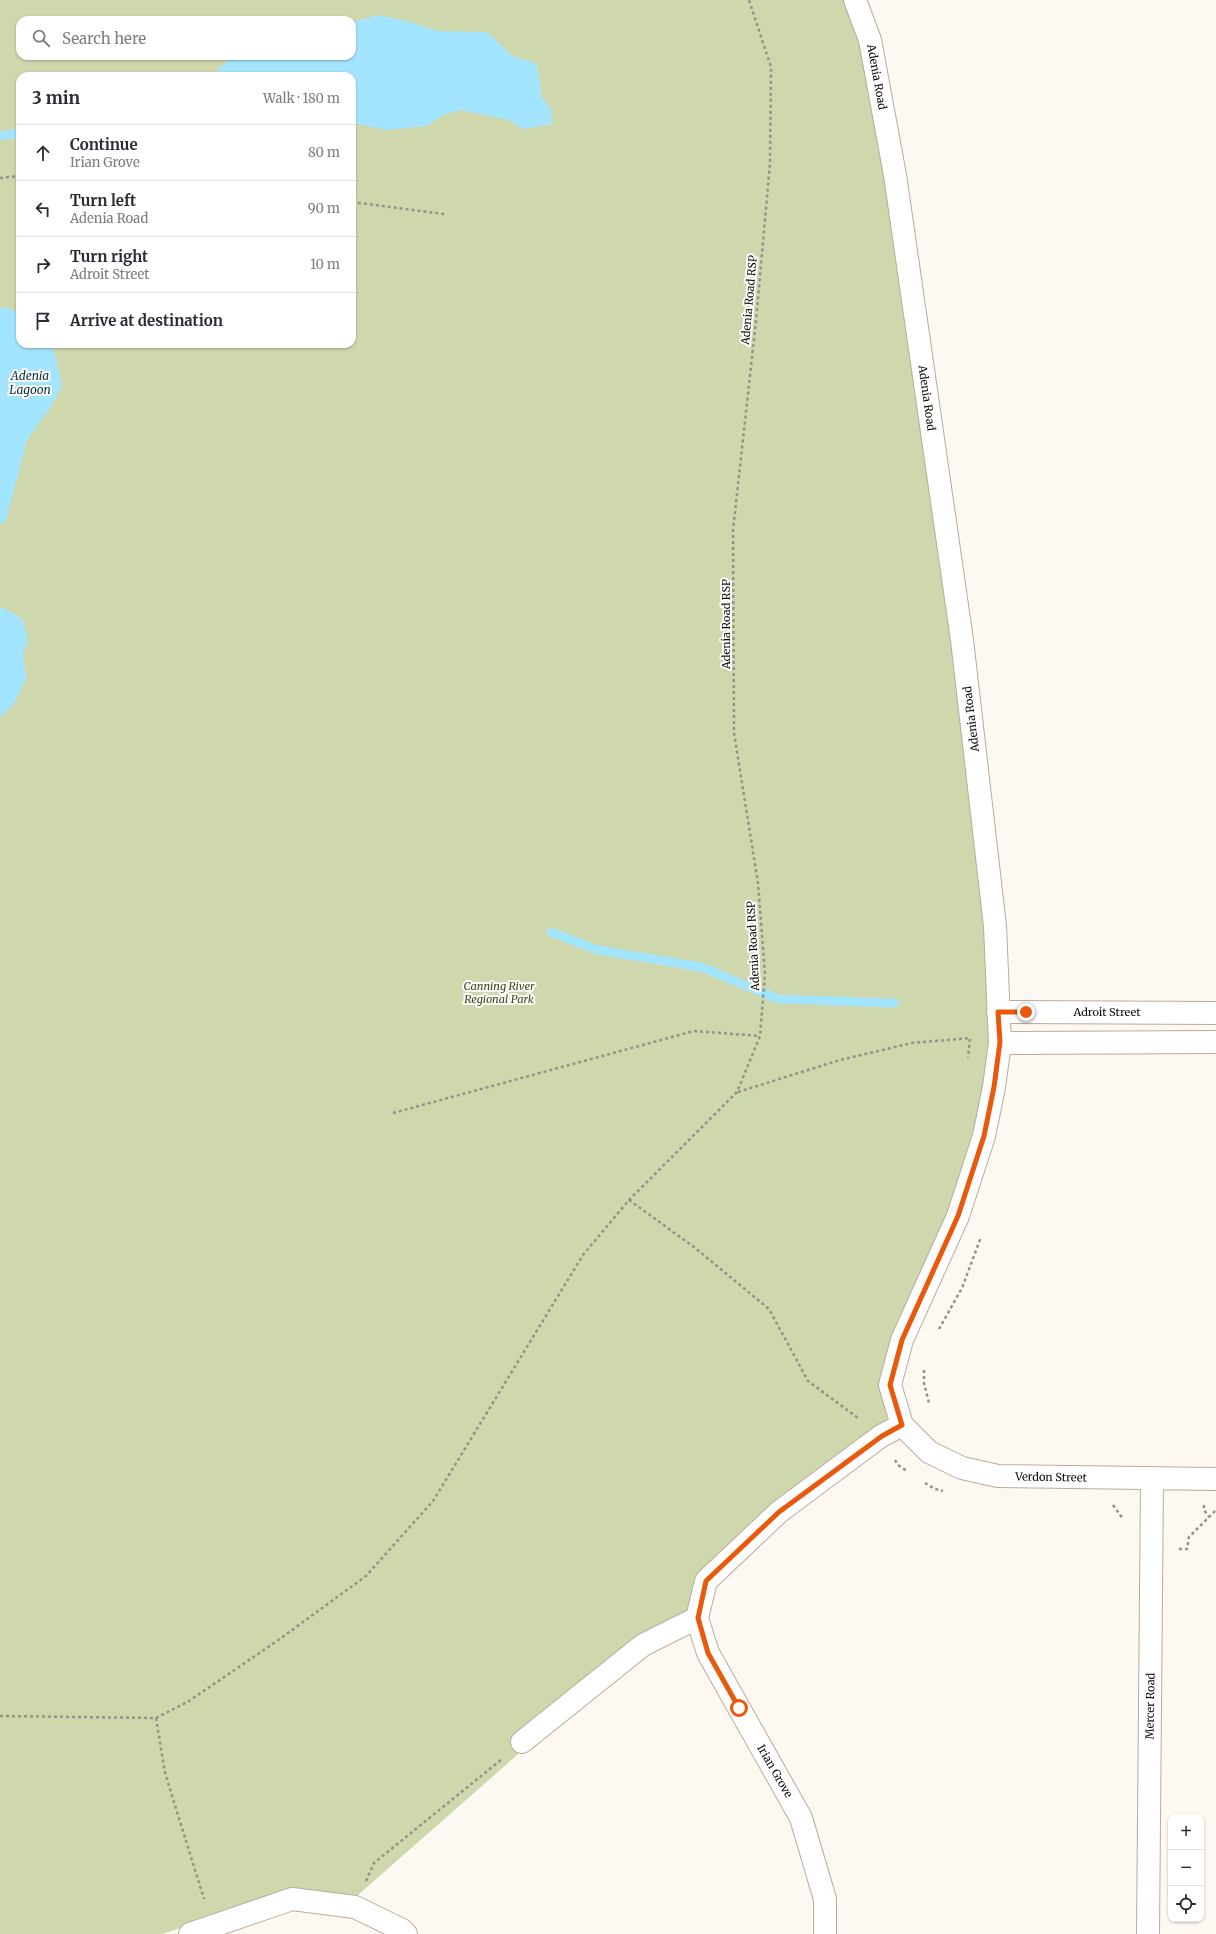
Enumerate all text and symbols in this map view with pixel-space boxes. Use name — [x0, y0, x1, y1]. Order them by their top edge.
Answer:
search box — [16, 16, 356, 60]
icon: search — [30, 27, 52, 49]
text: Search here — [62, 29, 146, 48]
street label: Adenia Road — [864, 42, 890, 111]
text: 3 min — [32, 87, 80, 109]
text: Walk · 180 m — [263, 90, 340, 107]
text: Continue — [70, 135, 138, 154]
icon: ahead — [32, 142, 54, 164]
text: 80 m — [308, 144, 340, 161]
text: Irian Grove — [70, 154, 140, 171]
text: Turn left — [70, 191, 136, 210]
icon: left — [32, 198, 54, 220]
text: 90 m — [308, 200, 340, 217]
text: Adenia Road — [70, 210, 148, 227]
text: Turn right — [70, 247, 148, 266]
icon: right — [32, 254, 54, 276]
street label: Adenia Road RSP — [738, 255, 760, 346]
text: 10 m — [310, 256, 340, 273]
text: Adroit Street — [70, 266, 149, 283]
icon: arrive — [32, 310, 54, 332]
text: Arrive at destination — [70, 311, 223, 330]
street label: Adenia Road — [915, 363, 939, 432]
water label: Adenia Lagoon — [9, 368, 51, 397]
street label: Adenia Road RSP — [719, 579, 733, 670]
street label: Adenia Road — [960, 685, 982, 754]
street label: Adenia Road RSP — [744, 901, 762, 992]
park label: Canning River Regional Park — [464, 979, 535, 1006]
route end — [1017, 1003, 1035, 1021]
street label: Adroit Street — [1072, 1005, 1141, 1019]
street label: Verdon Street — [1014, 1469, 1088, 1485]
street label: Mercer Road — [1142, 1672, 1158, 1739]
route start — [730, 1699, 748, 1717]
street label: Irian Grove — [754, 1742, 796, 1800]
map controls — [1168, 1814, 1204, 1922]
button: + — [1168, 1814, 1204, 1850]
button: − — [1168, 1850, 1204, 1886]
button: locate — [1168, 1886, 1204, 1922]

